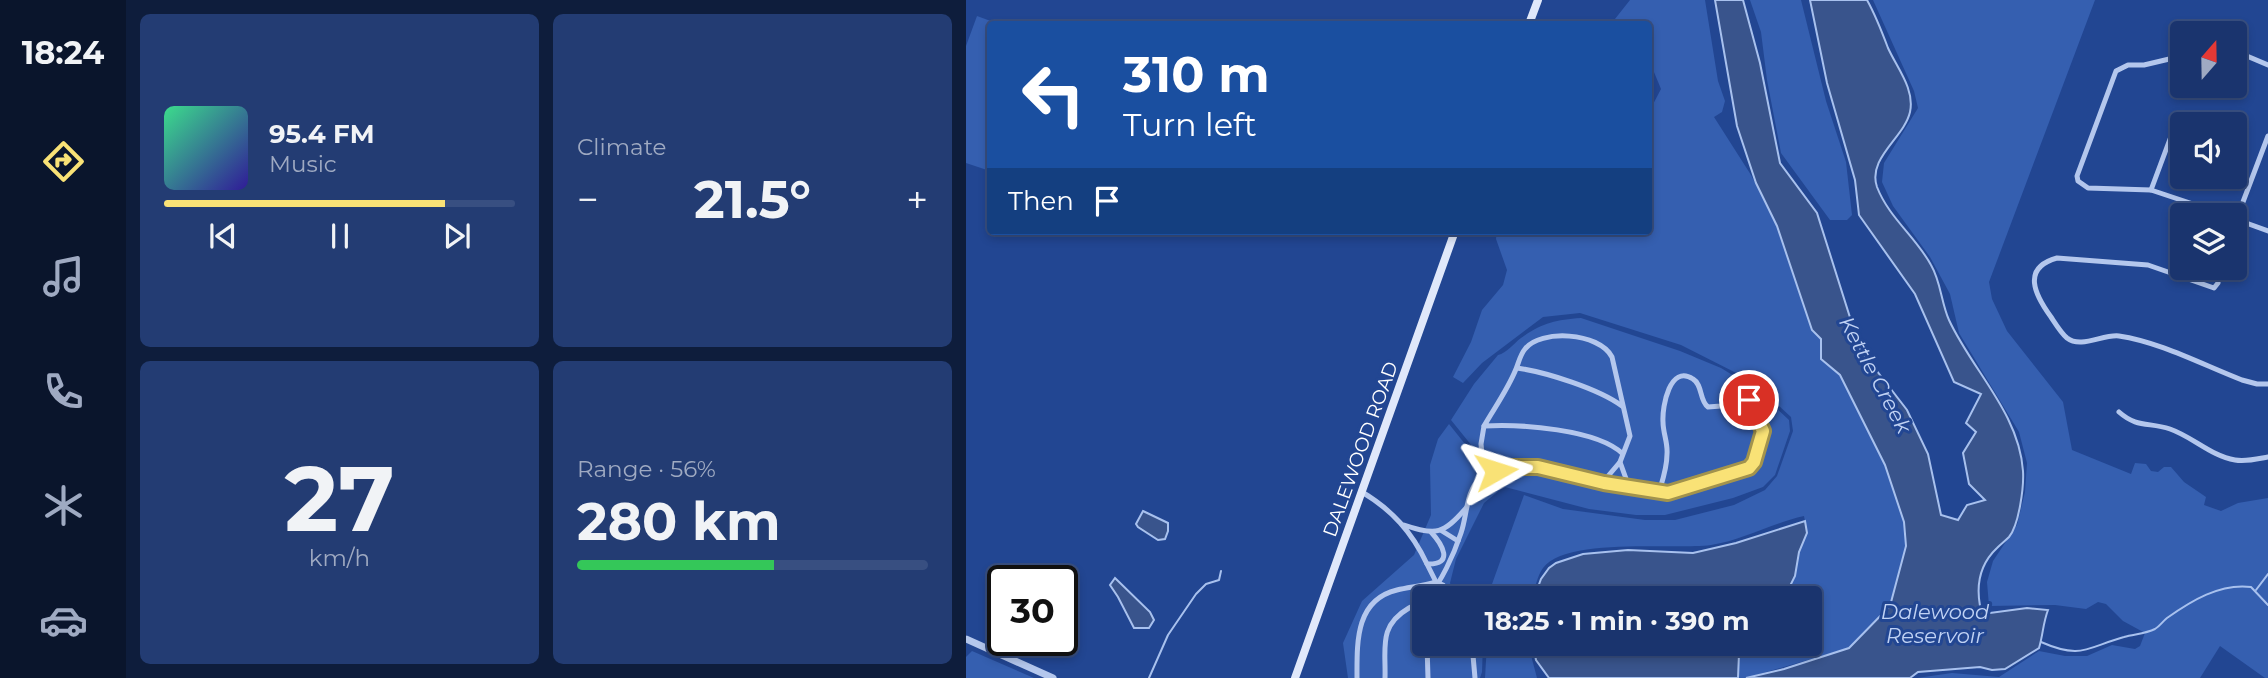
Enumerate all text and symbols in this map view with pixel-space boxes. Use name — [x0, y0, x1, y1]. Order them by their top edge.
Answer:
north arrow — [2170, 21, 2247, 98]
map controls — [2170, 21, 2247, 280]
text: 18:24 — [22, 33, 104, 72]
text: 310 m — [1123, 45, 1270, 104]
icon: left — [1008, 49, 1099, 140]
text: Turn left — [1123, 105, 1257, 144]
button: sound — [2170, 112, 2247, 189]
text: 95.4 FM — [269, 118, 375, 150]
text: Climate — [577, 133, 666, 161]
icon: directions — [39, 137, 88, 186]
text: Music — [269, 150, 337, 178]
text: 21.5° — [694, 168, 811, 231]
text: − — [577, 176, 599, 223]
text: + — [906, 176, 928, 223]
icon: arrive — [1088, 182, 1126, 220]
text: Then — [1008, 185, 1074, 217]
button: layers — [2170, 203, 2247, 280]
icon: previous — [204, 217, 242, 255]
icon: pause — [321, 217, 359, 255]
icon: next — [438, 217, 476, 255]
icon: music — [39, 252, 88, 301]
water label: Kettle Creek — [1834, 312, 1917, 439]
street label: DALEWOOD ROAD — [1318, 358, 1403, 540]
icon: phone — [39, 367, 88, 416]
pin — [1719, 370, 1779, 430]
icon: arrive — [1730, 381, 1768, 419]
position arrow — [1459, 434, 1533, 508]
text: 27 — [284, 443, 395, 554]
text: Range · 56% — [577, 455, 716, 483]
icon: climate — [39, 481, 88, 530]
text: 280 km — [577, 490, 780, 553]
text: km/h — [309, 544, 370, 572]
speed limit sign: 30 — [987, 565, 1078, 656]
icon: car — [39, 596, 88, 645]
water label: Dalewood Reservoir — [1881, 599, 1990, 648]
text: 18:25 · 1 min · 390 m — [1485, 605, 1749, 637]

